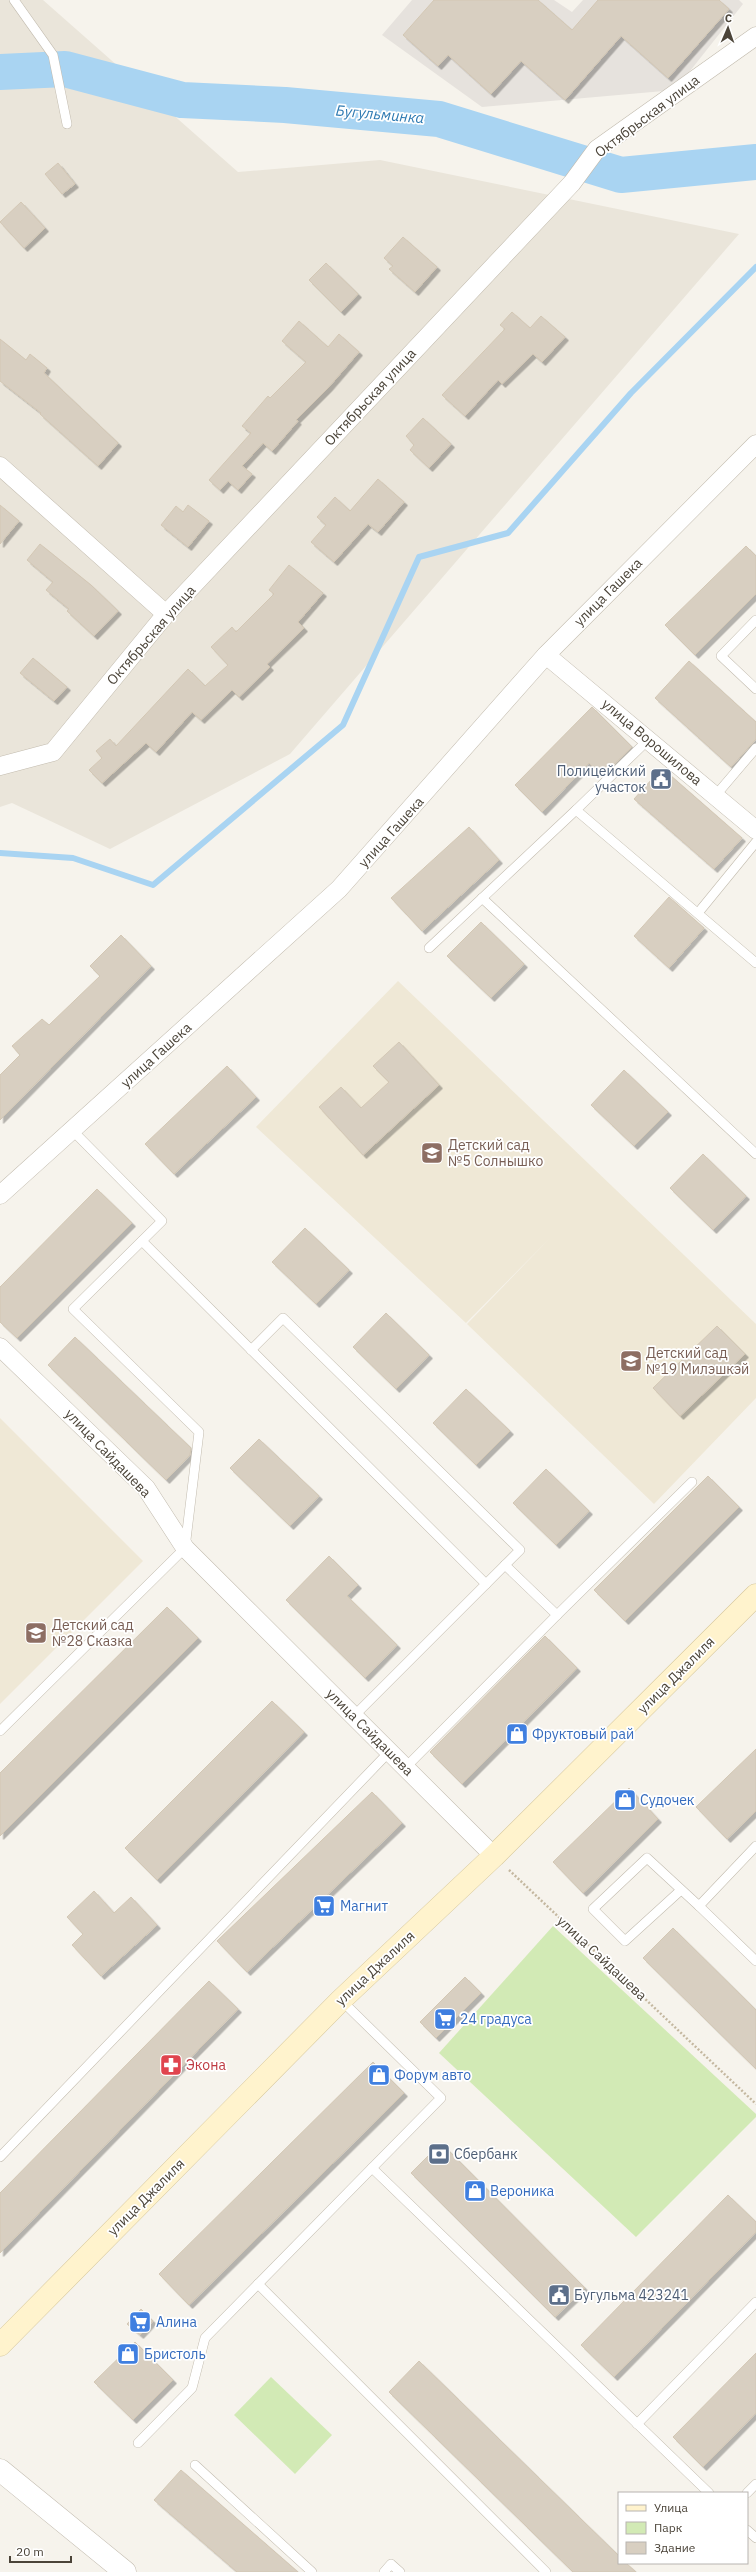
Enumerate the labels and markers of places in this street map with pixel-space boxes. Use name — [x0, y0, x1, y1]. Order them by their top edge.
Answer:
place label: Полицейский участок — [557, 762, 646, 796]
public building icon: Полицейский участок — [648, 766, 674, 792]
place label: Детский сад №5 Солнышко — [448, 1136, 543, 1170]
school or university icon: Детский сад №5 Солнышко — [419, 1140, 445, 1166]
place label: Детский сад №19 Милэшкэй — [646, 1344, 749, 1378]
school or university icon: Детский сад №19 Милэшкэй — [618, 1348, 644, 1374]
place label: Детский сад №28 Сказка — [52, 1616, 134, 1650]
school or university icon: Детский сад №28 Сказка — [23, 1620, 49, 1646]
shop icon: Фруктовый рай — [504, 1721, 530, 1747]
place label: Фруктовый рай — [532, 1725, 634, 1743]
shop icon: Судочек — [612, 1787, 638, 1813]
place label: Судочек — [640, 1791, 695, 1809]
supermarket icon: Магнит — [311, 1893, 337, 1919]
place label: Магнит — [340, 1897, 388, 1915]
supermarket icon: 24 градуса — [432, 2006, 458, 2032]
place label: 24 градуса — [460, 2010, 532, 2028]
pharmacy icon: Экона — [158, 2052, 184, 2078]
place label: Экона — [186, 2056, 226, 2074]
shop icon: Форум авто — [366, 2062, 392, 2088]
place label: Форум авто — [394, 2066, 471, 2084]
bank icon: Сбербанк — [426, 2141, 452, 2167]
place label: Сбербанк — [454, 2145, 518, 2163]
shop icon: Вероника — [462, 2178, 488, 2204]
place label: Вероника — [490, 2182, 555, 2200]
public building icon: Бугульма 423241 — [546, 2282, 572, 2308]
place label: Бугульма 423241 — [574, 2286, 689, 2304]
supermarket icon: Алина — [127, 2309, 153, 2335]
place label: Алина — [156, 2313, 198, 2331]
shop icon: Бристоль — [115, 2341, 141, 2367]
place label: Бристоль — [144, 2345, 206, 2363]

